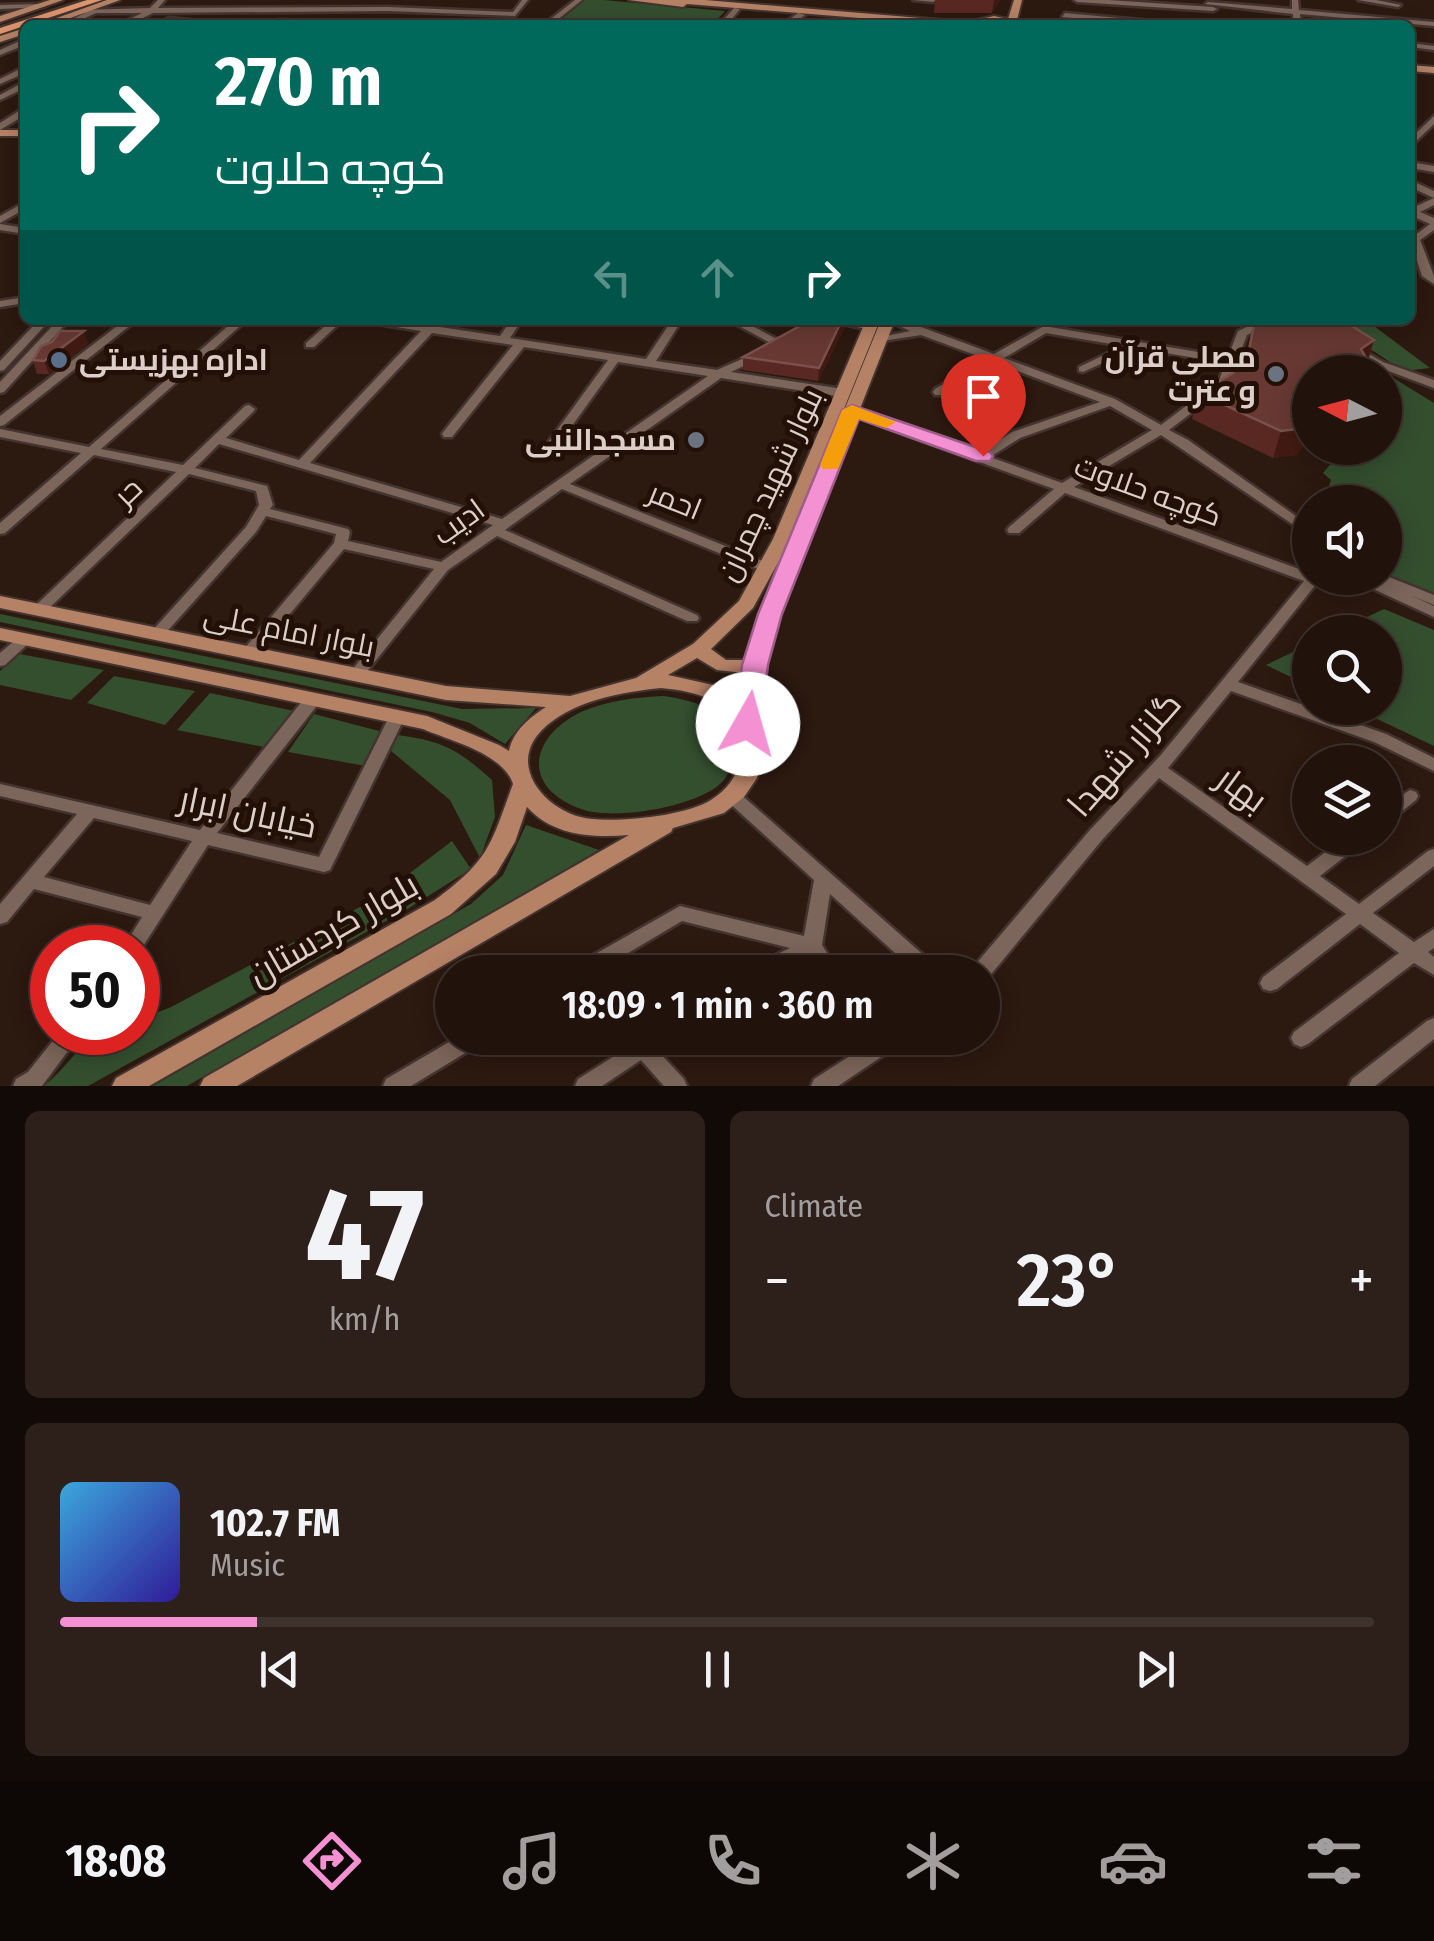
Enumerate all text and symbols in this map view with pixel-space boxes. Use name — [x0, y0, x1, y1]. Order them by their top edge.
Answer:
text: 270 m — [215, 40, 382, 124]
icon: right — [50, 60, 180, 190]
text: کوچه حلاوت — [215, 142, 446, 196]
icon: left — [585, 250, 640, 305]
icon: ahead — [690, 250, 745, 305]
icon: right — [795, 250, 850, 305]
place label: مصلی قرآن و عترت — [1105, 339, 1256, 409]
place label: اداره بهزیستی — [79, 342, 268, 378]
marker: اداره بهزیستی — [48, 349, 70, 371]
pin — [941, 354, 1026, 457]
north arrow — [1292, 355, 1402, 465]
map controls — [1292, 355, 1402, 855]
marker: مصلی قرآن و عترت — [1265, 363, 1287, 385]
icon: arrive — [956, 369, 1011, 424]
street label: بلوار شهید چمران — [710, 383, 831, 587]
place label: مسجدالنبی — [525, 422, 676, 458]
marker: مسجدالنبی — [685, 429, 707, 451]
street label: کوچه حلاوت — [1069, 448, 1226, 535]
street label: حر — [105, 470, 150, 515]
street label: احمر — [641, 473, 707, 528]
button: sound — [1292, 485, 1402, 595]
street label: ادیب — [426, 491, 492, 553]
street label: بلوار امام علی — [200, 597, 377, 667]
button: search — [1292, 615, 1402, 725]
position arrow — [696, 672, 800, 776]
street label: گلزار شهدا — [1058, 683, 1190, 825]
button: layers — [1292, 745, 1402, 855]
street label: بهار — [1207, 756, 1275, 821]
street label: خیابان ابرار — [174, 777, 320, 847]
street label: بلوار کردستان — [241, 863, 425, 995]
speed limit sign: 50 — [30, 925, 160, 1055]
text: 18:09 · 1 min · 360 m — [562, 982, 873, 1028]
text: 47 — [305, 1157, 424, 1313]
text: Climate — [765, 1187, 863, 1225]
text: 23° — [1017, 1236, 1121, 1326]
text: − — [765, 1248, 789, 1314]
text: + — [1349, 1248, 1374, 1314]
text: km/h — [329, 1300, 400, 1338]
text: 102.7 FM — [210, 1500, 340, 1546]
text: Music — [210, 1546, 285, 1584]
icon: previous — [252, 1642, 307, 1697]
icon: pause — [690, 1642, 745, 1697]
icon: next — [1128, 1642, 1183, 1697]
icon: directions — [297, 1826, 367, 1896]
icon: music — [497, 1826, 567, 1896]
icon: phone — [698, 1826, 768, 1896]
icon: climate — [898, 1826, 968, 1896]
icon: car — [1098, 1826, 1168, 1896]
icon: filters — [1299, 1826, 1369, 1896]
text: 18:08 — [65, 1834, 167, 1888]

